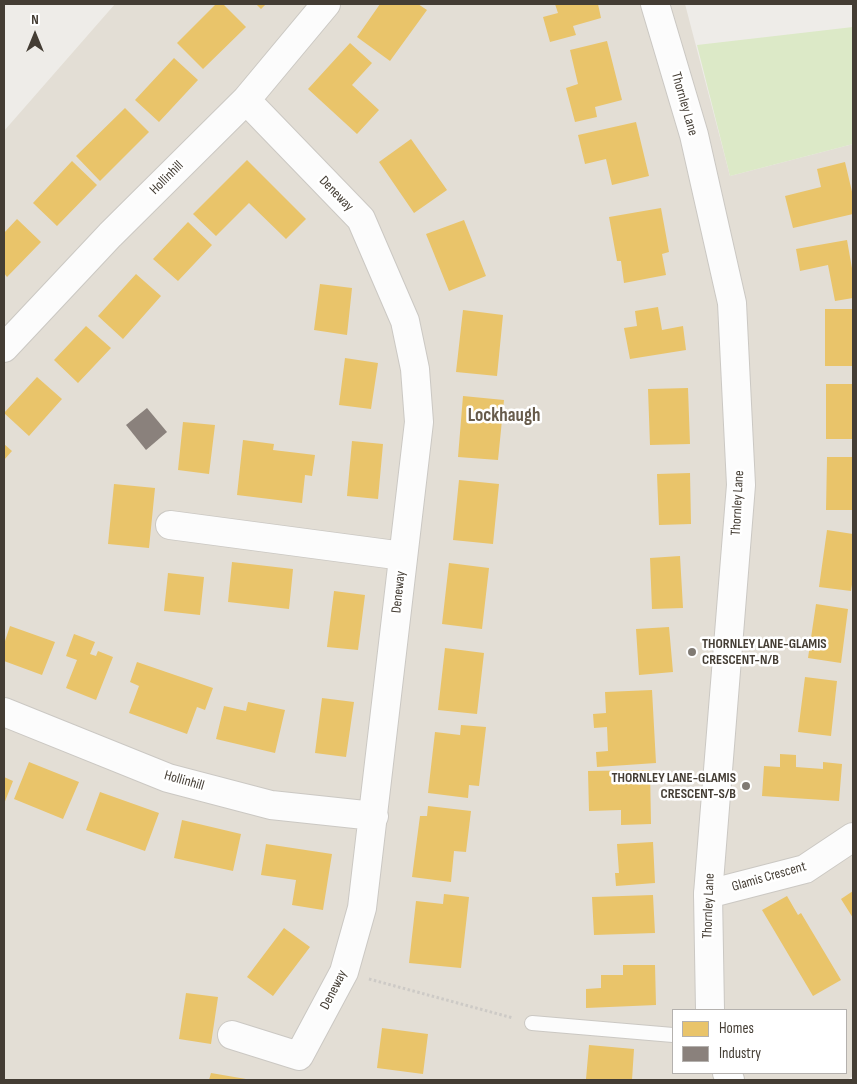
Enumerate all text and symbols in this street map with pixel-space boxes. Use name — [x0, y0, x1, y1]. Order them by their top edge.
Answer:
north arrow — [10, 10, 60, 60]
text: N — [31, 11, 39, 28]
street label: Thornley Lane — [667, 70, 701, 138]
street label: Hollinhill — [147, 158, 187, 198]
street label: Deneway — [315, 173, 357, 215]
district label: Lockhaugh — [468, 405, 540, 427]
street label: Thornley Lane — [728, 470, 748, 536]
street label: Deneway — [388, 570, 410, 614]
place label: THORNLEY LANE-GLAMIS CRESCENT-N/B — [702, 636, 827, 669]
marker: THORNLEY LANE-GLAMIS CRESCENT-N/B — [686, 646, 698, 658]
street label: Hollinhill — [162, 767, 206, 795]
place label: THORNLEY LANE-GLAMIS CRESCENT-S/B — [611, 770, 736, 802]
marker: THORNLEY LANE-GLAMIS CRESCENT-S/B — [740, 780, 752, 792]
street label: Glamis Crescent — [730, 858, 808, 896]
street label: Thornley Lane — [699, 873, 719, 939]
street label: Deneway — [317, 967, 351, 1013]
legend — [672, 1009, 847, 1074]
text: Homes — [719, 1019, 754, 1038]
text: Industry — [719, 1044, 761, 1063]

